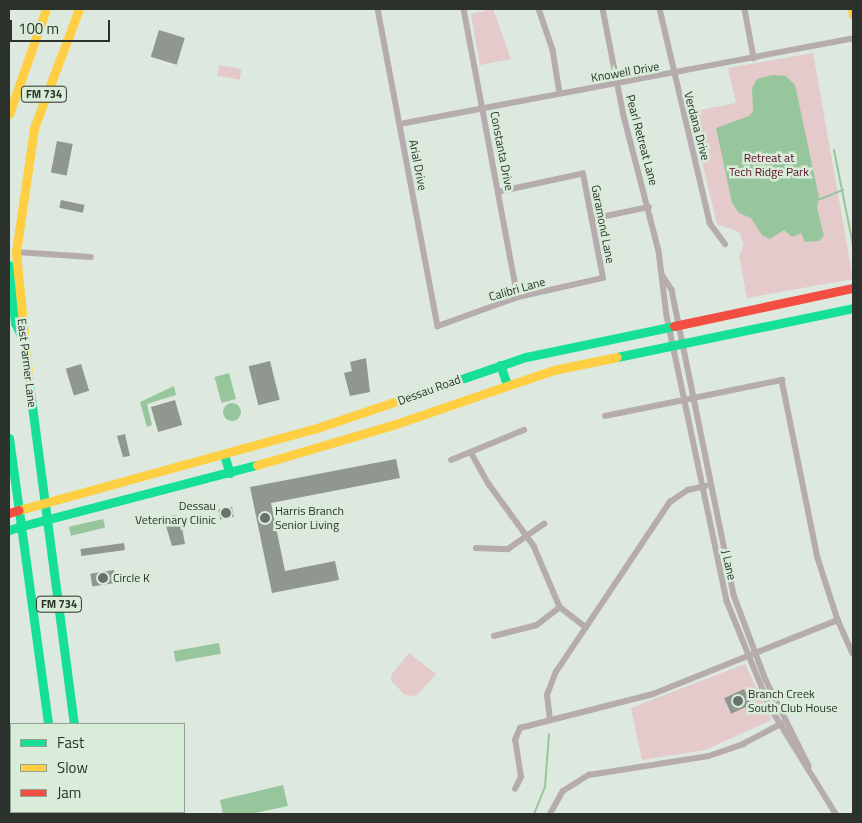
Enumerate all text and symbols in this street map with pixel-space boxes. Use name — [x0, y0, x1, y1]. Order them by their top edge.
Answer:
scale bar — [12, 10, 112, 42]
text: 100 m — [18, 17, 59, 40]
street label: Knowell Drive — [590, 59, 660, 85]
road number: FM 734 — [20, 86, 68, 102]
street label: Verdana Drive — [681, 90, 713, 162]
street label: Pearl Retreat Lane — [623, 93, 661, 187]
street label: Constanta Drive — [487, 110, 517, 192]
street label: Arial Drive — [406, 138, 430, 192]
park label: Retreat at Tech Ridge Park — [729, 151, 809, 179]
street label: Garamond Lane — [588, 184, 618, 264]
street label: Calibri Lane — [487, 274, 547, 304]
street label: East Parmer Lane — [14, 318, 40, 408]
street label: Dessau Road — [396, 372, 462, 408]
place label: Dessau Veterinary Clinic — [135, 499, 216, 527]
place label: Harris Branch Senior Living — [275, 504, 344, 532]
marker: Dessau Veterinary Clinic — [220, 507, 232, 519]
marker: Harris Branch Senior Living — [259, 512, 271, 524]
street label: J Lane — [719, 549, 739, 581]
place label: Circle K — [113, 571, 150, 585]
marker: Circle K — [97, 572, 109, 584]
road number: FM 734 — [35, 596, 83, 612]
place label: Branch Creek South Club House — [748, 687, 838, 715]
marker: Branch Creek South Club House — [732, 695, 744, 707]
legend — [10, 723, 185, 813]
text: Fast — [57, 731, 84, 754]
text: Slow — [57, 756, 88, 779]
text: Jam — [57, 781, 81, 804]

